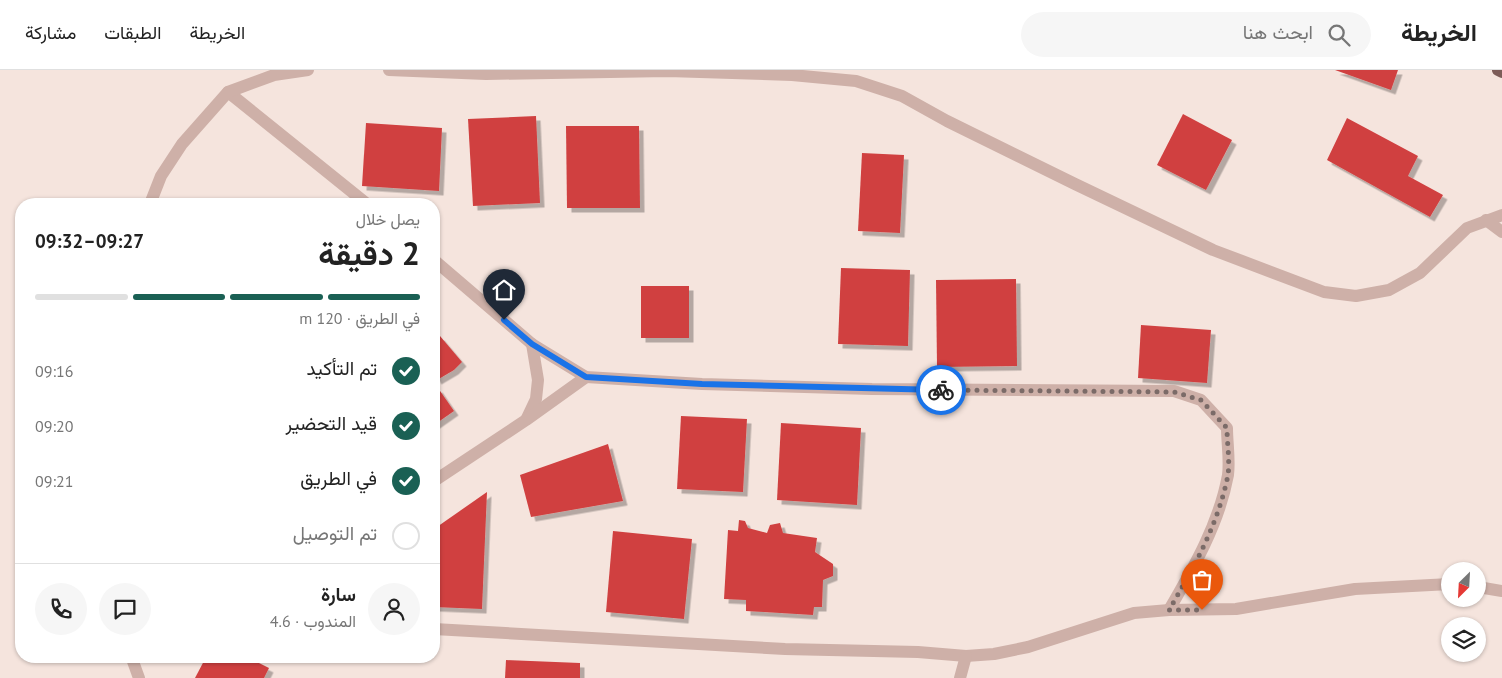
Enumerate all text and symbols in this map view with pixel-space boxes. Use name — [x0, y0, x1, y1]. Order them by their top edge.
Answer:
search box — [1021, 12, 1371, 57]
text: الخريطة — [1401, 17, 1477, 48]
text: ابحث هنا — [1243, 20, 1313, 44]
text: مشاركة — [25, 21, 76, 44]
text: الطبقات — [104, 21, 161, 44]
text: الخريطة — [189, 21, 245, 44]
icon: search — [1325, 21, 1353, 49]
text: يصل خلال — [356, 209, 420, 229]
text: 09:27–09:32 — [35, 229, 144, 253]
text: 2 دقيقة — [318, 232, 420, 274]
pin — [483, 269, 525, 320]
icon: home — [490, 276, 518, 304]
text: في الطريق · 120 m — [299, 308, 420, 328]
text: تم التأكيد — [307, 356, 377, 380]
icon: check — [392, 357, 420, 385]
text: 09:16 — [35, 361, 73, 381]
courier — [916, 365, 966, 415]
icon: bike — [927, 376, 955, 404]
text: قيد التحضير — [285, 411, 377, 435]
icon: check — [392, 412, 420, 440]
text: 09:20 — [35, 416, 73, 436]
text: في الطريق — [300, 466, 377, 490]
icon: check — [392, 467, 420, 495]
text: 09:21 — [35, 471, 73, 491]
text: تم التوصيل — [293, 521, 377, 545]
pin — [1181, 559, 1223, 610]
north arrow — [1441, 562, 1486, 608]
map controls — [1441, 562, 1486, 662]
icon: bag — [1188, 566, 1216, 594]
text: سارة — [321, 582, 356, 606]
button: phone — [35, 583, 87, 635]
button: chat — [99, 583, 151, 635]
button: person — [368, 583, 420, 635]
text: المندوب · 4.6 — [270, 611, 356, 631]
button: layers — [1441, 617, 1486, 662]

